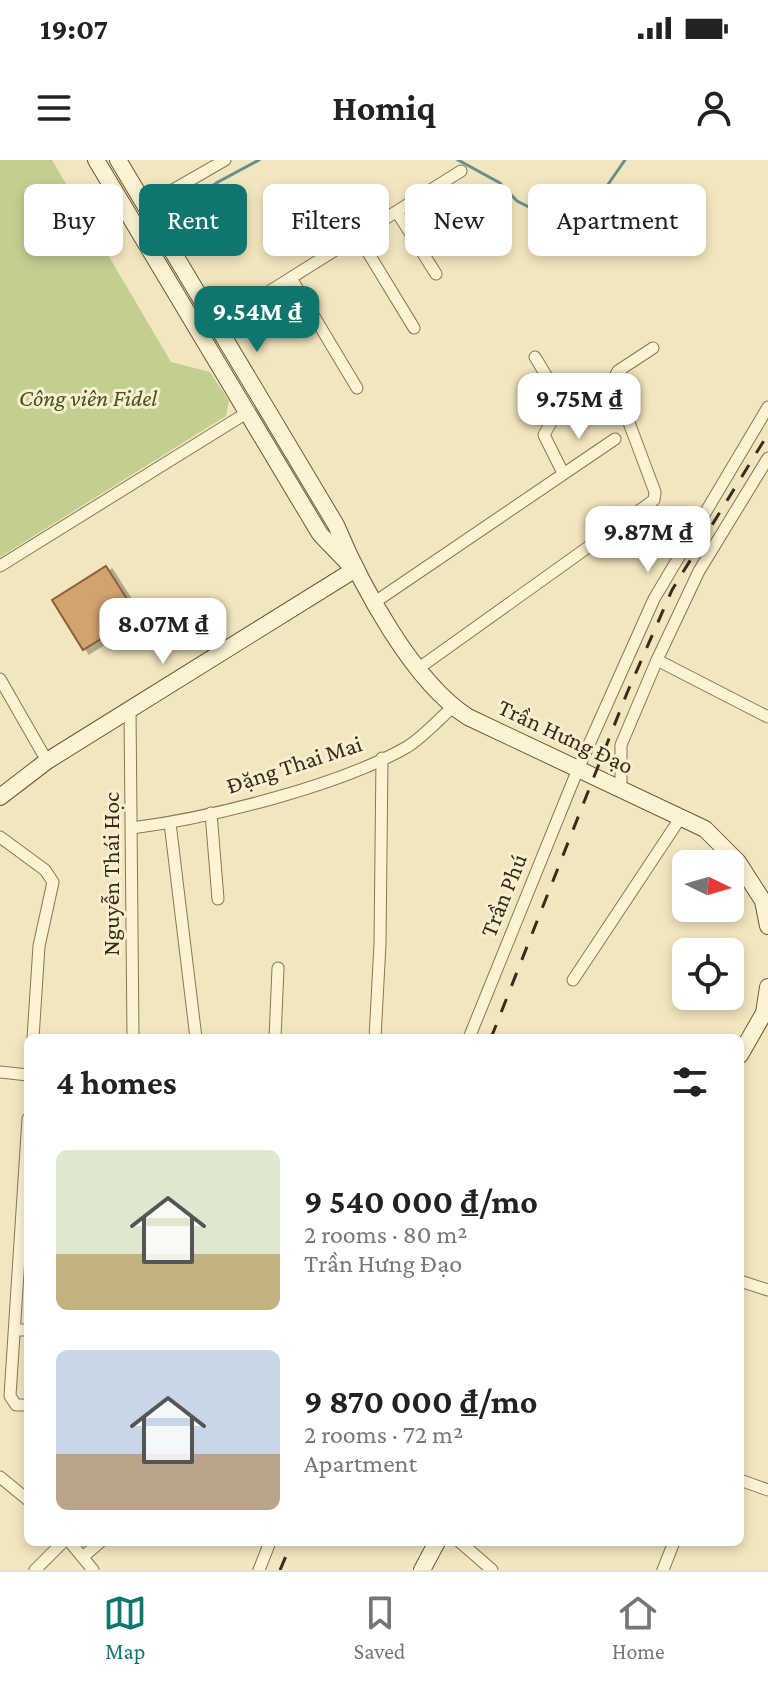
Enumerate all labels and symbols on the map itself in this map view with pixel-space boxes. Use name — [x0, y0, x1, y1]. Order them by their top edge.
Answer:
pin: 9.54M ₫ — [183, 286, 331, 354]
pin: 9.75M ₫ — [505, 373, 653, 441]
park label: Công viên Fidel — [19, 384, 158, 411]
pin: 9.87M ₫ — [574, 506, 722, 574]
pin: 8.07M ₫ — [89, 598, 237, 666]
street label: Trần Hưng Đạo — [494, 693, 638, 779]
street label: Đặng Thai Mai — [223, 729, 365, 799]
street label: Nguyễn Thái Học — [97, 792, 124, 956]
street label: Trần Phú — [474, 849, 532, 941]
north arrow — [672, 850, 744, 922]

